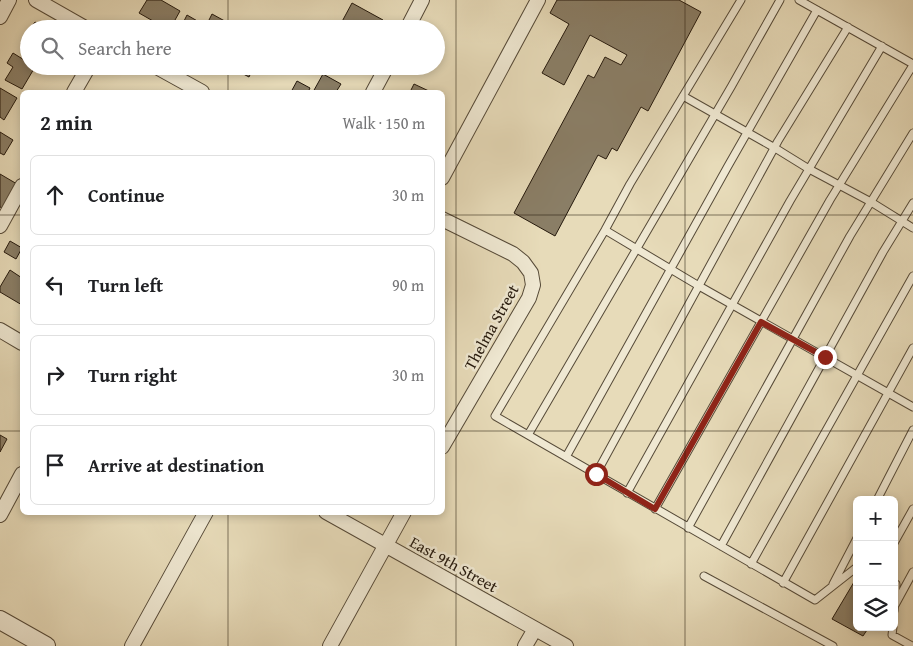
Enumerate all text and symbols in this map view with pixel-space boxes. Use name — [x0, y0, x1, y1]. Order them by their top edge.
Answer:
search box — [20, 20, 445, 75]
icon: search — [38, 34, 66, 62]
text: Search here — [78, 34, 172, 62]
text: 2 min — [40, 107, 92, 138]
text: Walk · 150 m — [342, 111, 425, 135]
icon: ahead — [41, 181, 69, 209]
text: Continue — [88, 181, 165, 209]
text: 30 m — [392, 183, 424, 207]
icon: left — [41, 271, 69, 299]
text: Turn left — [88, 271, 163, 299]
text: 90 m — [392, 273, 424, 297]
street label: Thelma Street — [458, 280, 525, 374]
route end — [814, 346, 837, 369]
icon: right — [41, 361, 69, 389]
text: Turn right — [88, 361, 177, 389]
text: 30 m — [392, 363, 424, 387]
icon: arrive — [41, 451, 69, 479]
text: Arrive at destination — [88, 451, 264, 479]
route start — [585, 463, 608, 486]
map controls — [853, 496, 898, 631]
button: + — [853, 496, 898, 541]
street label: East 9th Street — [406, 530, 503, 598]
button: − — [853, 541, 898, 586]
button: layers — [853, 586, 898, 631]

